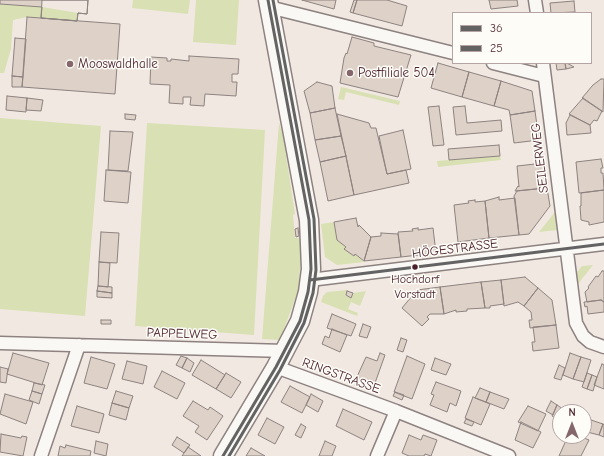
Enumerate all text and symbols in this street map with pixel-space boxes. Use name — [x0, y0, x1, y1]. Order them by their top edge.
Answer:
legend — [452, 12, 592, 64]
text: 36 — [490, 21, 503, 35]
text: 25 — [490, 41, 503, 55]
place label: Mooswaldhalle — [78, 56, 158, 72]
marker: Mooswaldhalle — [65, 59, 75, 69]
place label: Postfiliale 504 — [358, 65, 435, 81]
marker: Postfiliale 504 — [345, 68, 355, 78]
street label: SEILERWEG — [528, 122, 552, 194]
street label: HÖGESTRASSE — [411, 236, 499, 262]
marker: Hochdorf Vorstadt — [410, 262, 420, 272]
place label: Hochdorf Vorstadt — [391, 273, 439, 301]
street label: PAPPELWEG — [146, 325, 218, 343]
street label: RINGSTRASSE — [300, 355, 382, 397]
north arrow — [552, 404, 592, 444]
text: N — [568, 406, 576, 419]

